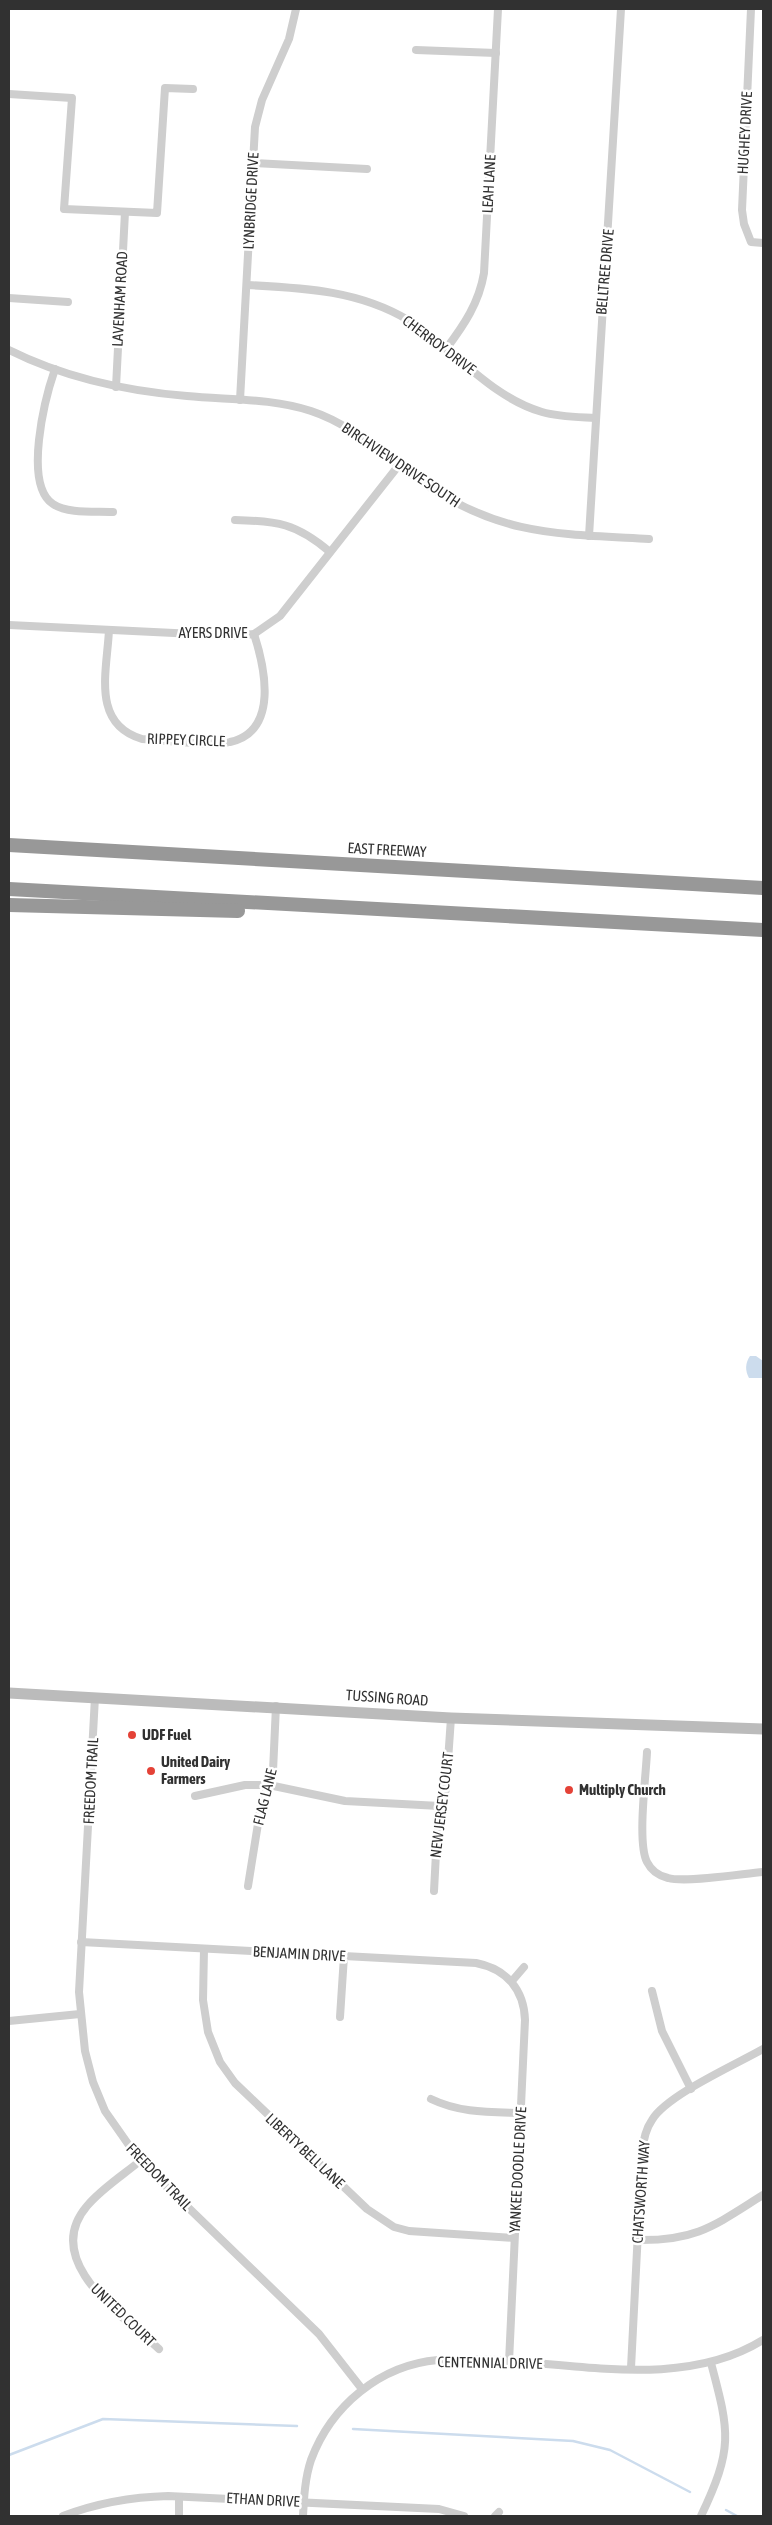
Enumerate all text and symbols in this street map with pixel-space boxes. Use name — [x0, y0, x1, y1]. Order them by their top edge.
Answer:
street label: HUGHEY DRIVE — [734, 91, 755, 175]
street label: LYNBRIDGE DRIVE — [239, 152, 262, 250]
street label: LEAH LANE — [478, 154, 499, 214]
street label: BELLTREE DRIVE — [592, 228, 617, 316]
street label: LAVENHAM ROAD — [109, 251, 130, 347]
street label: CHERROY DRIVE — [399, 312, 480, 378]
street label: BIRCHVIEW DRIVE SOUTH — [339, 419, 464, 510]
street label: AYERS DRIVE — [179, 624, 248, 641]
street label: RIPPEY CIRCLE — [147, 730, 226, 749]
street label: EAST FREEWAY — [347, 839, 427, 860]
street label: TUSSING ROAD — [345, 1686, 429, 1709]
place label: UDF Fuel — [142, 1726, 192, 1743]
marker: UDF Fuel — [126, 1729, 138, 1741]
street label: FREEDOM TRAIL — [80, 1737, 101, 1825]
street label: NEW JERSEY COURT — [427, 1751, 456, 1859]
place label: United Dairy Farmers — [161, 1753, 231, 1787]
marker: United Dairy Farmers — [145, 1765, 157, 1777]
street label: FLAG LANE — [249, 1766, 280, 1827]
place label: Multiply Church — [579, 1781, 666, 1798]
marker: Multiply Church — [563, 1784, 575, 1796]
street label: BENJAMIN DRIVE — [252, 1943, 346, 1964]
street label: YANKEE DOODLE DRIVE — [506, 2106, 529, 2234]
street label: LIBERTY BELL LANE — [262, 2110, 349, 2192]
street label: FREEDOM TRAIL — [123, 2140, 196, 2214]
street label: CHATSWORTH WAY — [628, 2140, 653, 2244]
street label: UNITED COURT — [88, 2280, 159, 2350]
street label: CENTENNIAL DRIVE — [437, 2353, 543, 2372]
street label: ETHAN DRIVE — [226, 2489, 301, 2510]

